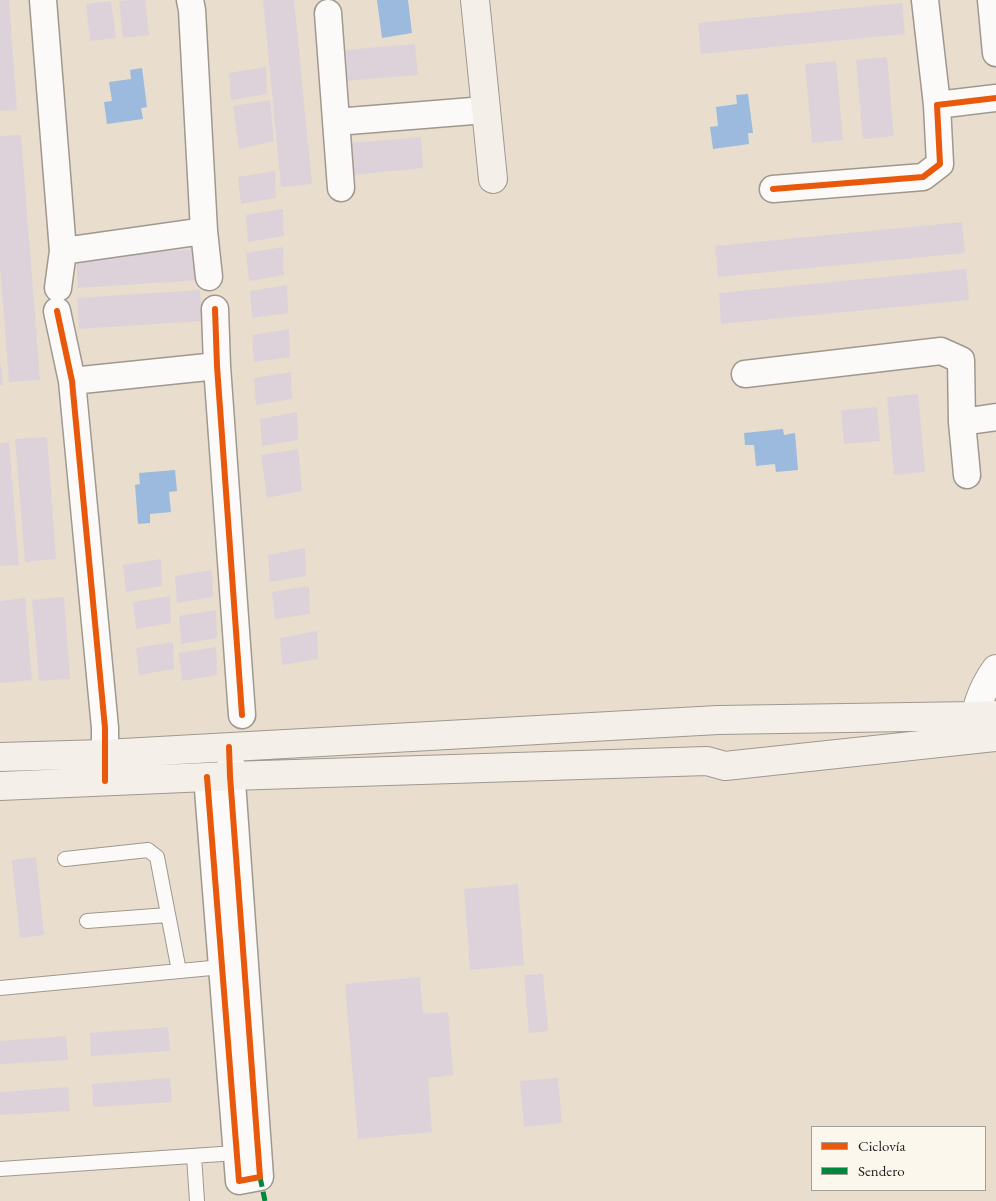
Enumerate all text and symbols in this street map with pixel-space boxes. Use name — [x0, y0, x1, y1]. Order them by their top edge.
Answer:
legend — [811, 1126, 986, 1191]
text: Ciclovía — [858, 1136, 905, 1155]
text: Sendero — [858, 1161, 905, 1180]

